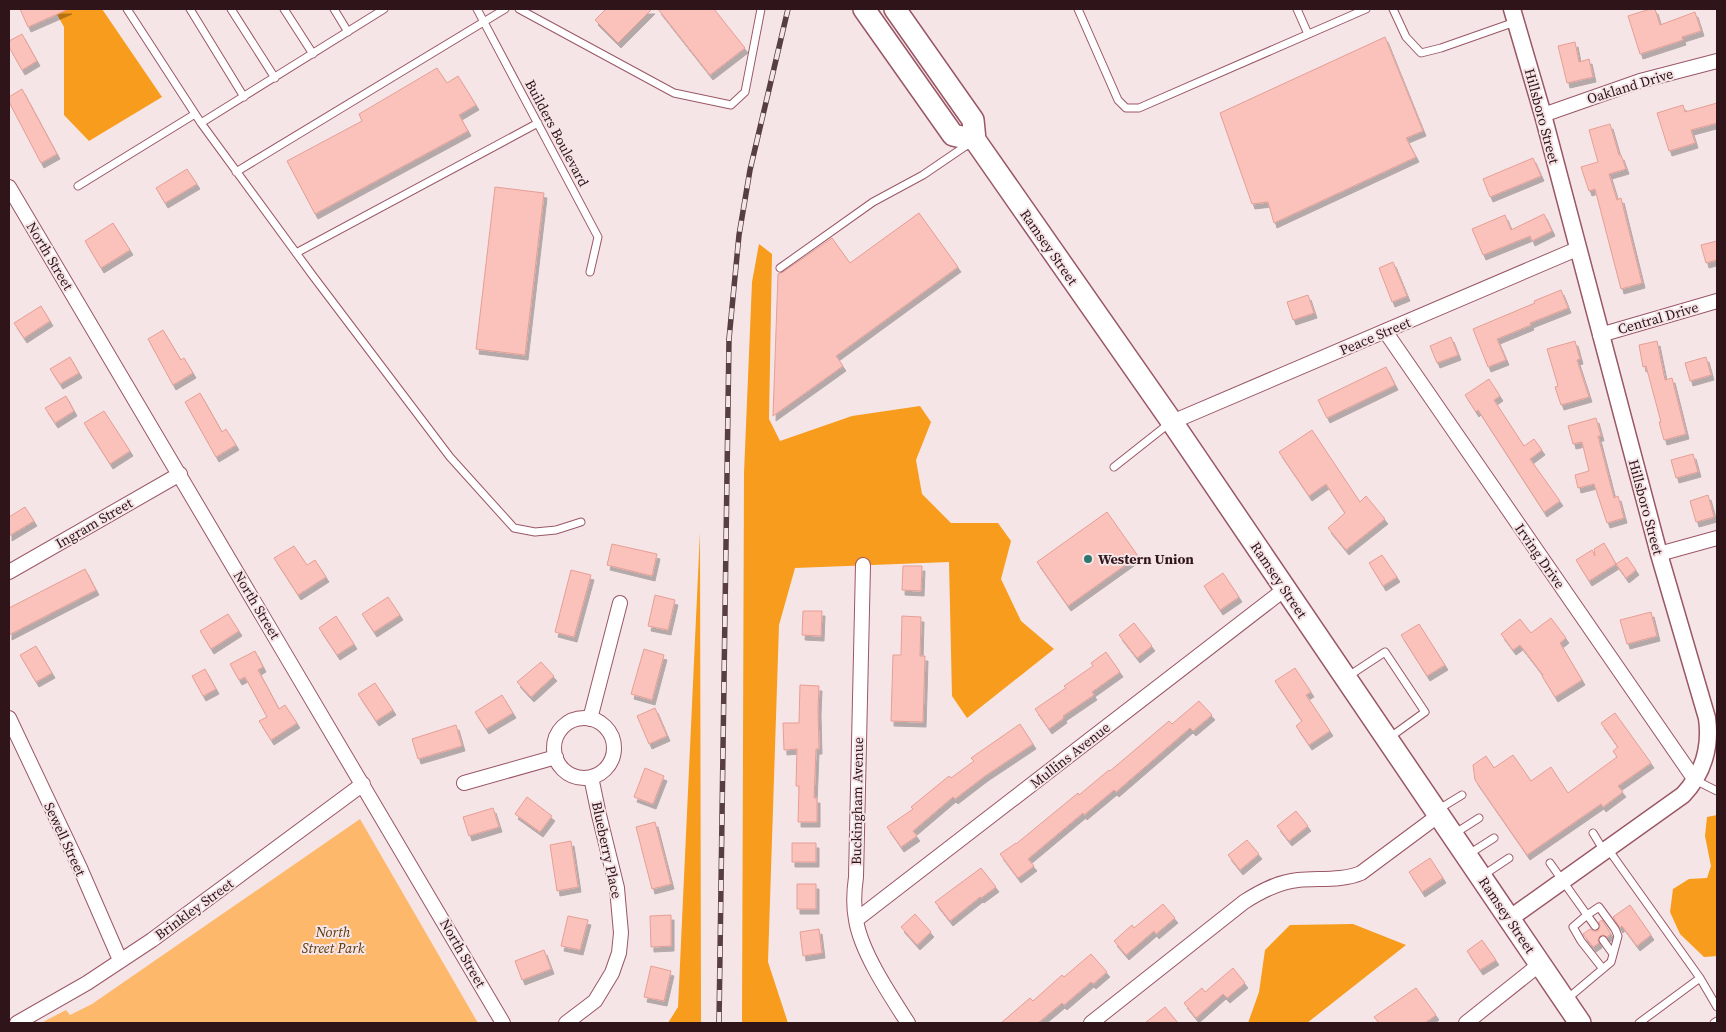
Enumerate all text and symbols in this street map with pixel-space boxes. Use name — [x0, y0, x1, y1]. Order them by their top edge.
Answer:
street label: Oakland Drive — [1584, 63, 1676, 109]
street label: Hillsboro Street — [1520, 66, 1564, 166]
street label: Builders Boulevard — [520, 76, 594, 190]
street label: Ramsey Street — [1015, 205, 1083, 289]
street label: North Street — [22, 218, 78, 294]
street label: Central Drive — [1615, 297, 1701, 339]
street label: Peace Street — [1336, 312, 1414, 360]
street label: Hillsboro Street — [1624, 457, 1668, 557]
street label: Ingram Street — [52, 493, 137, 553]
street label: Irving Drive — [1510, 519, 1570, 593]
street label: Ramsey Street — [1246, 538, 1312, 623]
place label: Western Union — [1098, 549, 1194, 569]
marker: Western Union — [1082, 553, 1094, 565]
street label: North Street — [229, 567, 285, 643]
street label: Mullins Avenue — [1026, 717, 1114, 793]
street label: Buckingham Avenue — [846, 737, 868, 865]
street label: Sewell Street — [39, 799, 91, 880]
street label: Blueberry Place — [587, 800, 627, 900]
street label: Brinkley Street — [151, 873, 238, 944]
street label: Ramsey Street — [1474, 873, 1540, 958]
street label: North Street — [435, 915, 491, 991]
park label: North Street Park — [302, 922, 365, 958]

